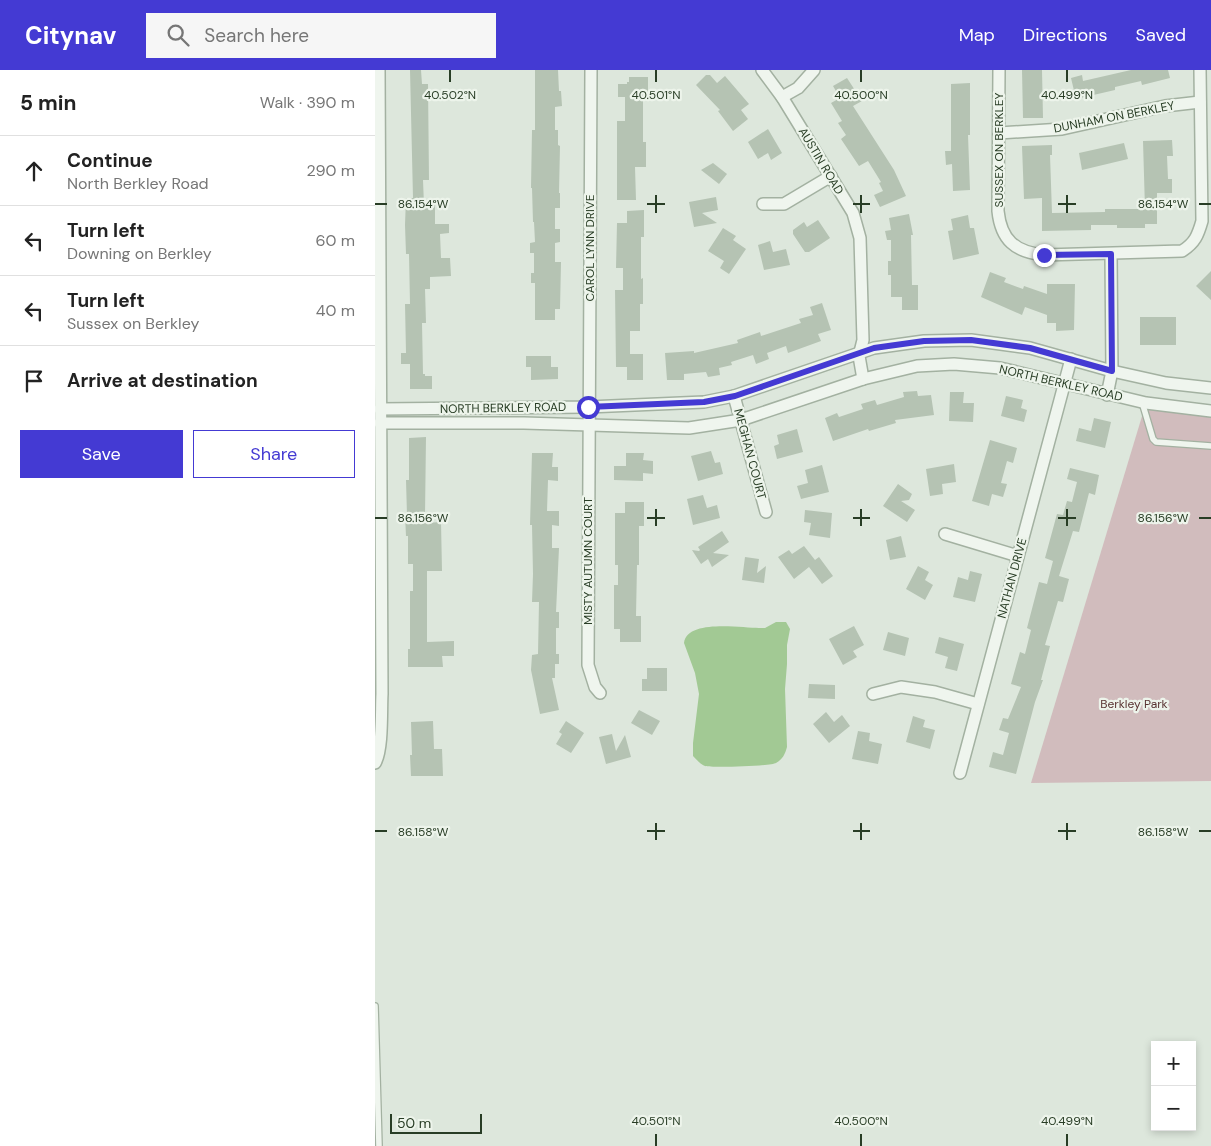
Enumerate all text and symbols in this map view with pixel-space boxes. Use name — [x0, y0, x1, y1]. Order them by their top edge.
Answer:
search box — [146, 13, 496, 58]
text: Citynav — [25, 20, 116, 51]
icon: search — [164, 21, 192, 49]
text: Search here — [204, 23, 309, 48]
text: Map — [959, 23, 995, 47]
text: Directions — [1023, 23, 1108, 47]
text: Saved — [1136, 23, 1186, 47]
text: 40.502°N — [424, 87, 476, 103]
text: 40.501°N — [631, 87, 681, 103]
text: 40.500°N — [834, 87, 888, 103]
text: 40.499°N — [1041, 87, 1093, 103]
text: 5 min — [20, 89, 76, 117]
text: Walk · 390 m — [260, 92, 355, 113]
street label: SUSSEX ON BERKLEY — [991, 92, 1007, 207]
street label: DUNHAM ON BERKLEY — [1052, 97, 1176, 137]
street label: AUSTIN ROAD — [795, 125, 847, 197]
text: Continue — [67, 148, 153, 173]
icon: ahead — [20, 157, 48, 185]
text: 290 m — [306, 160, 355, 181]
text: North Berkley Road — [67, 173, 209, 194]
street label: CAROL LYNN DRIVE — [582, 194, 598, 302]
text: 86.154°W — [398, 196, 449, 212]
text: 86.154°W — [1138, 196, 1189, 212]
text: Turn left — [67, 218, 145, 243]
icon: left — [20, 227, 48, 255]
text: 60 m — [315, 230, 355, 251]
text: Downing on Berkley — [67, 243, 212, 264]
route end — [1033, 244, 1056, 267]
text: Turn left — [67, 288, 145, 313]
icon: left — [20, 297, 48, 325]
text: 40 m — [316, 300, 355, 321]
text: Sussex on Berkley — [67, 313, 199, 334]
street label: NORTH BERKLEY ROAD — [998, 361, 1124, 405]
icon: arrive — [20, 367, 48, 395]
text: Arrive at destination — [67, 368, 258, 393]
route start — [577, 396, 600, 419]
street label: NORTH BERKLEY ROAD — [440, 399, 566, 417]
street label: MEGHAN COURT — [730, 407, 770, 501]
button: Save — [20, 430, 183, 478]
button: Share — [193, 430, 355, 478]
street label: MISTY AUTUMN COURT — [580, 497, 596, 625]
text: 86.156°W — [398, 510, 449, 526]
text: 86.156°W — [1138, 510, 1189, 526]
street label: NATHAN DRIVE — [994, 536, 1030, 620]
park label: Berkley Park — [1100, 696, 1168, 712]
text: 86.158°W — [398, 824, 449, 840]
text: 86.158°W — [1138, 824, 1189, 840]
map controls — [1151, 1041, 1196, 1131]
button: + — [1151, 1041, 1196, 1086]
button: − — [1151, 1086, 1196, 1131]
scale bar — [390, 1111, 483, 1134]
text: 40.501°N — [631, 1113, 681, 1129]
text: 40.500°N — [834, 1113, 888, 1129]
text: 40.499°N — [1041, 1113, 1093, 1129]
text: 50 m — [397, 1114, 431, 1132]

